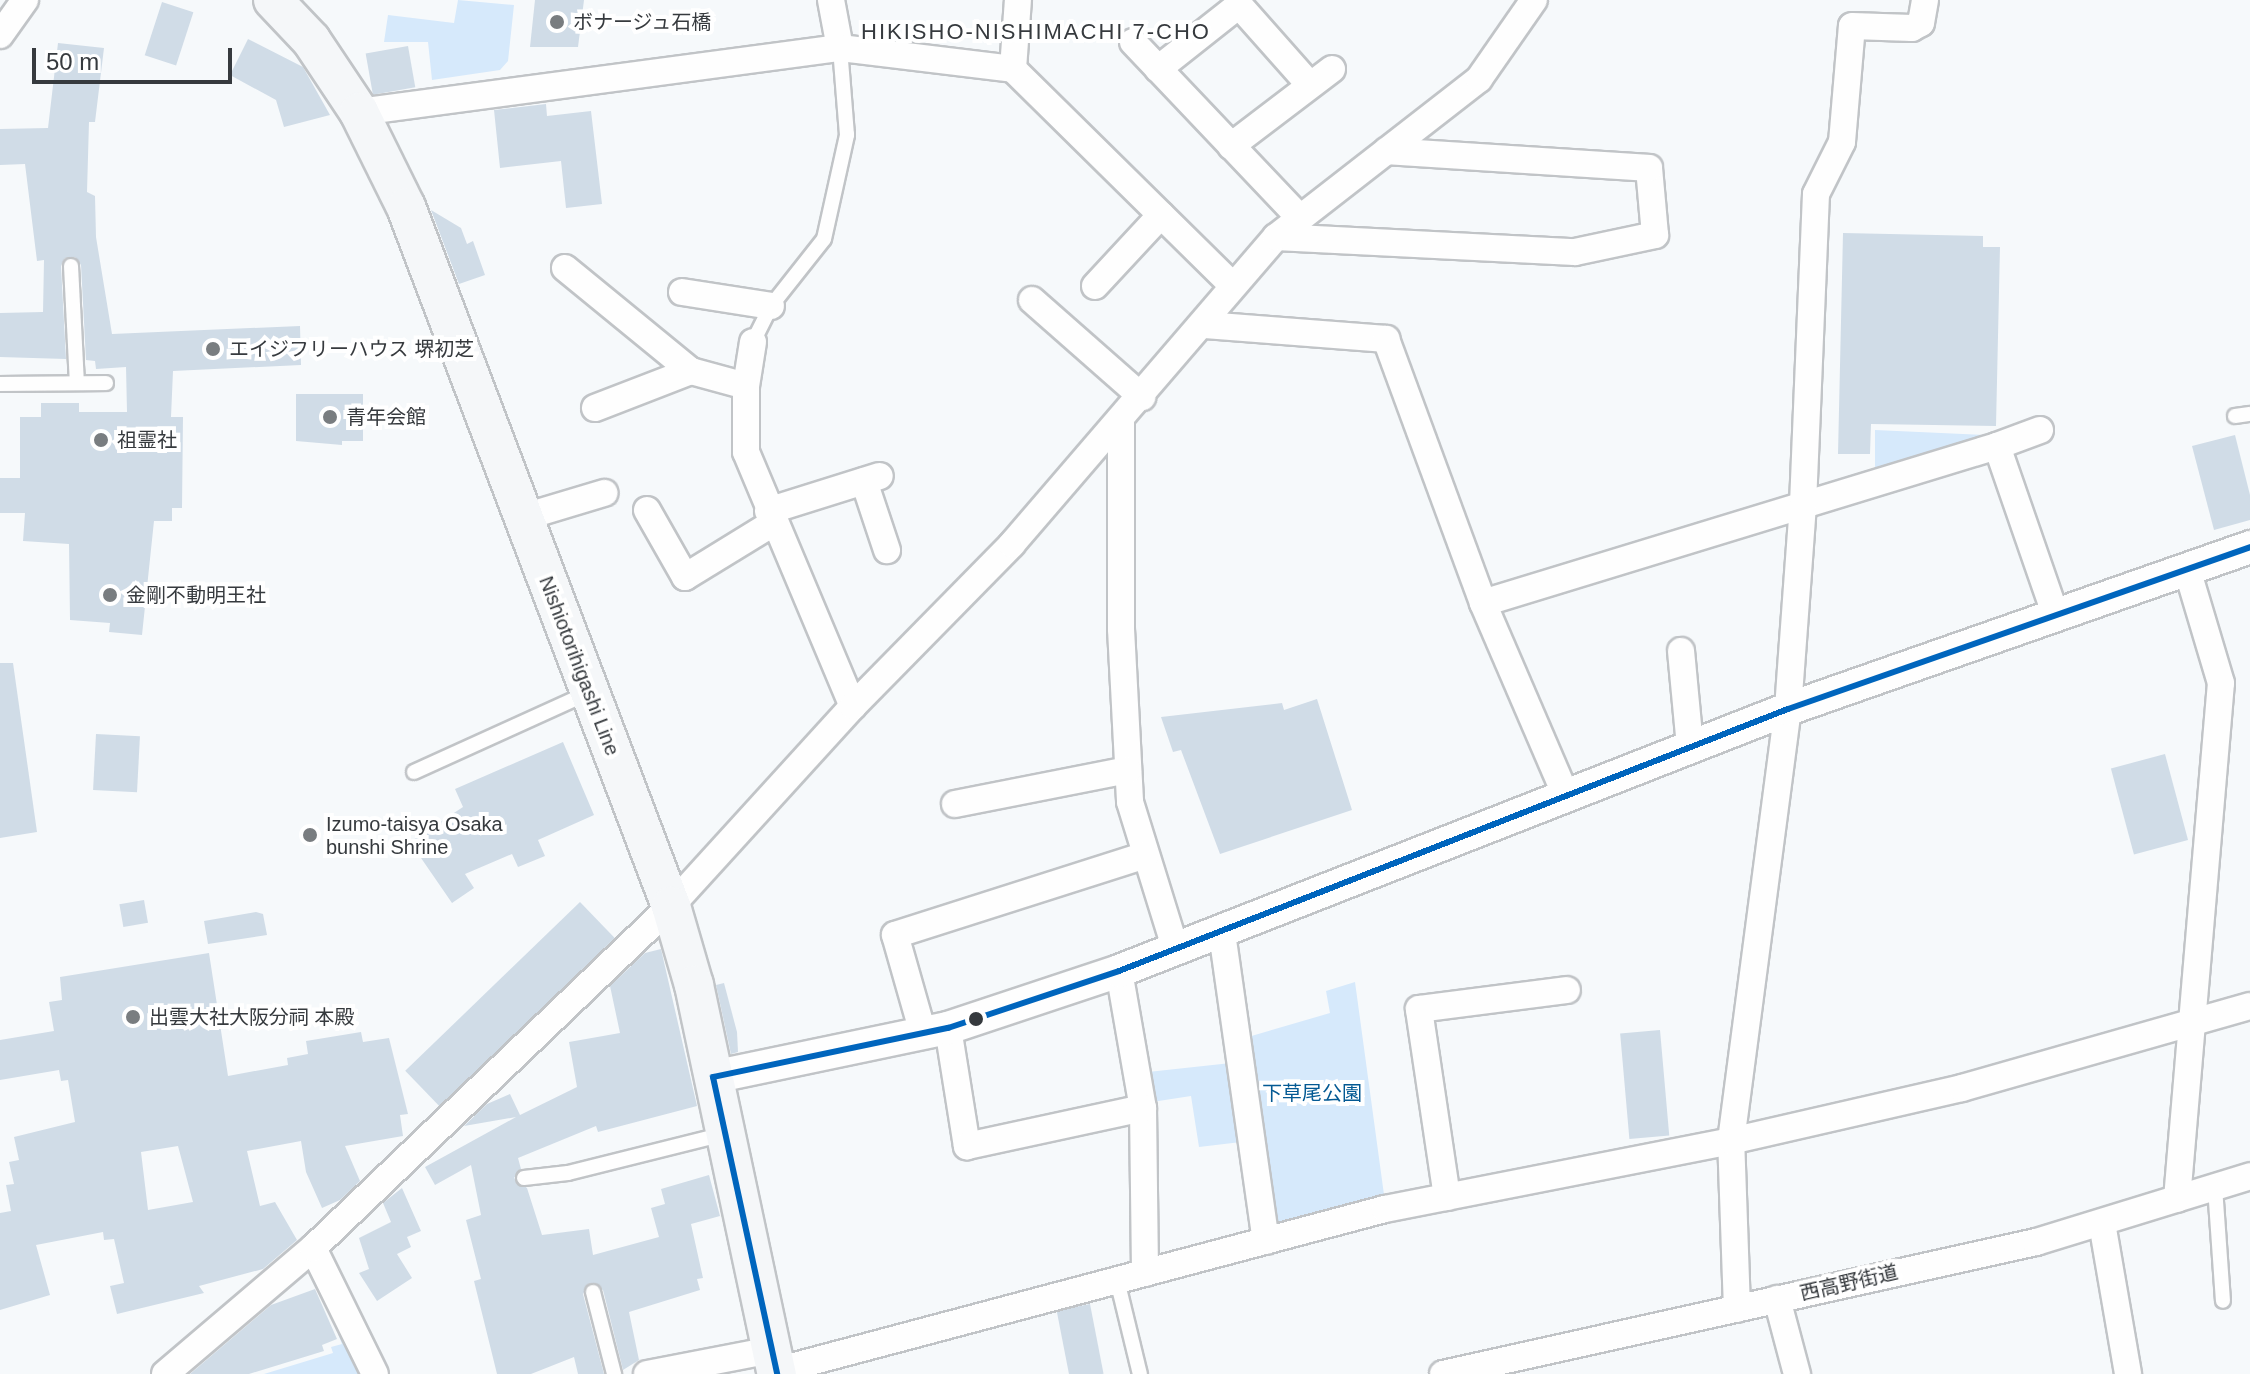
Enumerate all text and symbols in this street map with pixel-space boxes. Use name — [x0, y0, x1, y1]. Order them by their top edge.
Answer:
place label: ボナージュ石橋 — [573, 10, 713, 34]
marker: ボナージュ石橋 — [548, 13, 566, 31]
district label: HIKISHO-NISHIMACHI 7-CHO — [861, 19, 1211, 45]
scale bar — [36, 32, 236, 82]
text: 50 m — [46, 48, 99, 75]
place label: エイジフリーハウス 堺初芝 — [229, 337, 475, 361]
marker: エイジフリーハウス 堺初芝 — [204, 340, 222, 358]
place label: 青年会館 — [346, 405, 426, 429]
marker: 青年会館 — [321, 408, 339, 426]
place label: 祖霊社 — [117, 428, 177, 452]
marker: 祖霊社 — [92, 431, 110, 449]
street label: Nishiotorihigashi Line — [534, 573, 624, 759]
place label: 金剛不動明王社 — [126, 583, 266, 607]
marker: 金剛不動明王社 — [101, 586, 119, 604]
place label: Izumo-taisya Osaka bunshi Shrine — [326, 812, 503, 859]
marker: Izumo-taisya Osaka bunshi Shrine — [301, 826, 319, 844]
place label: 出雲大社大阪分祠 本殿 — [149, 1005, 355, 1029]
marker: 出雲大社大阪分祠 本殿 — [124, 1008, 142, 1026]
unlabelled marker — [968, 1011, 984, 1027]
park label: 下草尾公園 — [1262, 1081, 1362, 1105]
street label: 西高野街道 — [1798, 1260, 1900, 1306]

